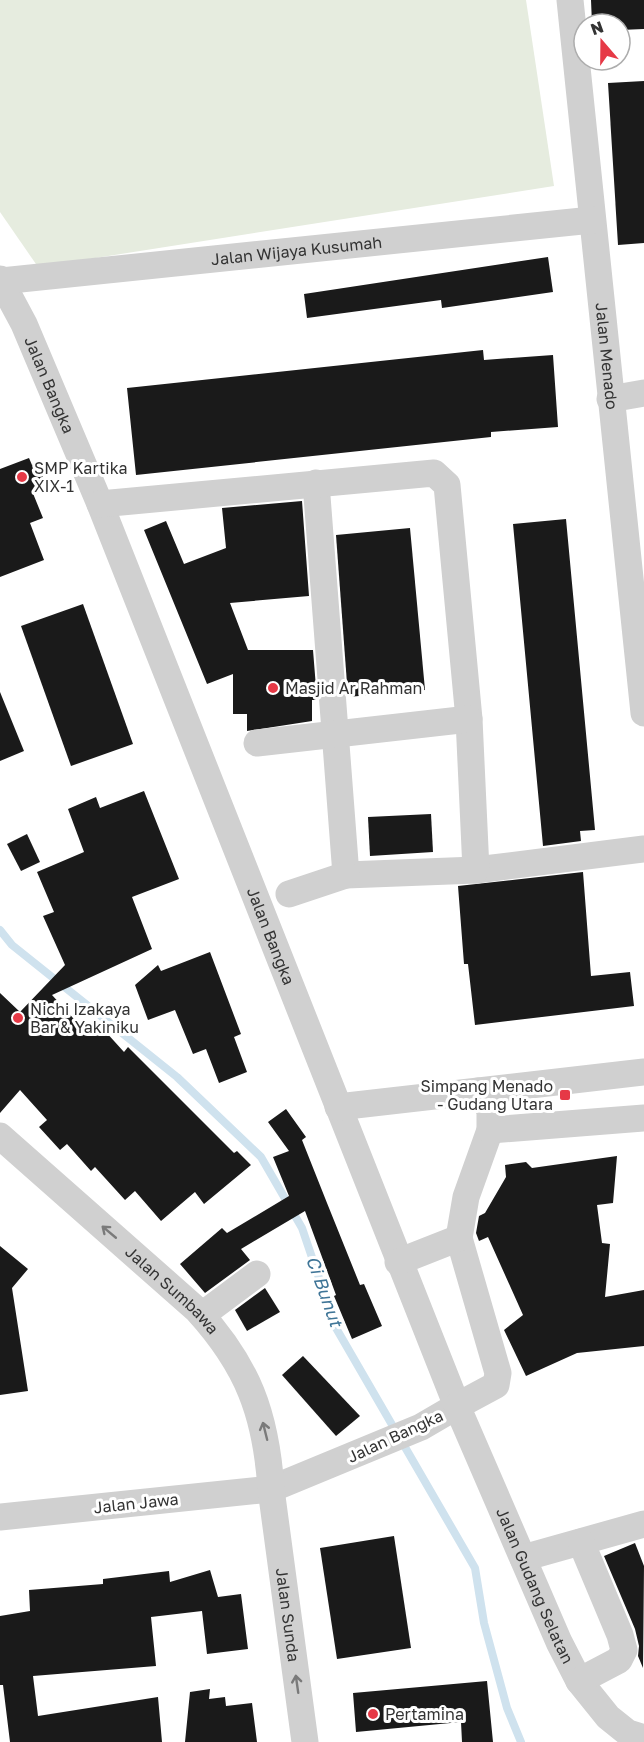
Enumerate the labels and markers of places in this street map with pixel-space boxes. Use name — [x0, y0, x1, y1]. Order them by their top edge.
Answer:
place label: SMP Kartika XIX-1 — [34, 458, 128, 496]
marker: SMP Kartika XIX-1 — [15, 470, 29, 484]
place label: Masjid Ar Rahman — [285, 678, 422, 698]
marker: Masjid Ar Rahman — [266, 681, 280, 695]
place label: Nichi Izakaya Bar & Yakiniku — [30, 999, 139, 1037]
marker: Nichi Izakaya Bar & Yakiniku — [11, 1011, 25, 1025]
place label: Simpang Menado - Gudang Utara — [420, 1076, 553, 1114]
marker: Simpang Menado - Gudang Utara — [558, 1088, 572, 1102]
place label: Pertamina — [385, 1704, 464, 1724]
marker: Pertamina — [366, 1707, 380, 1721]

